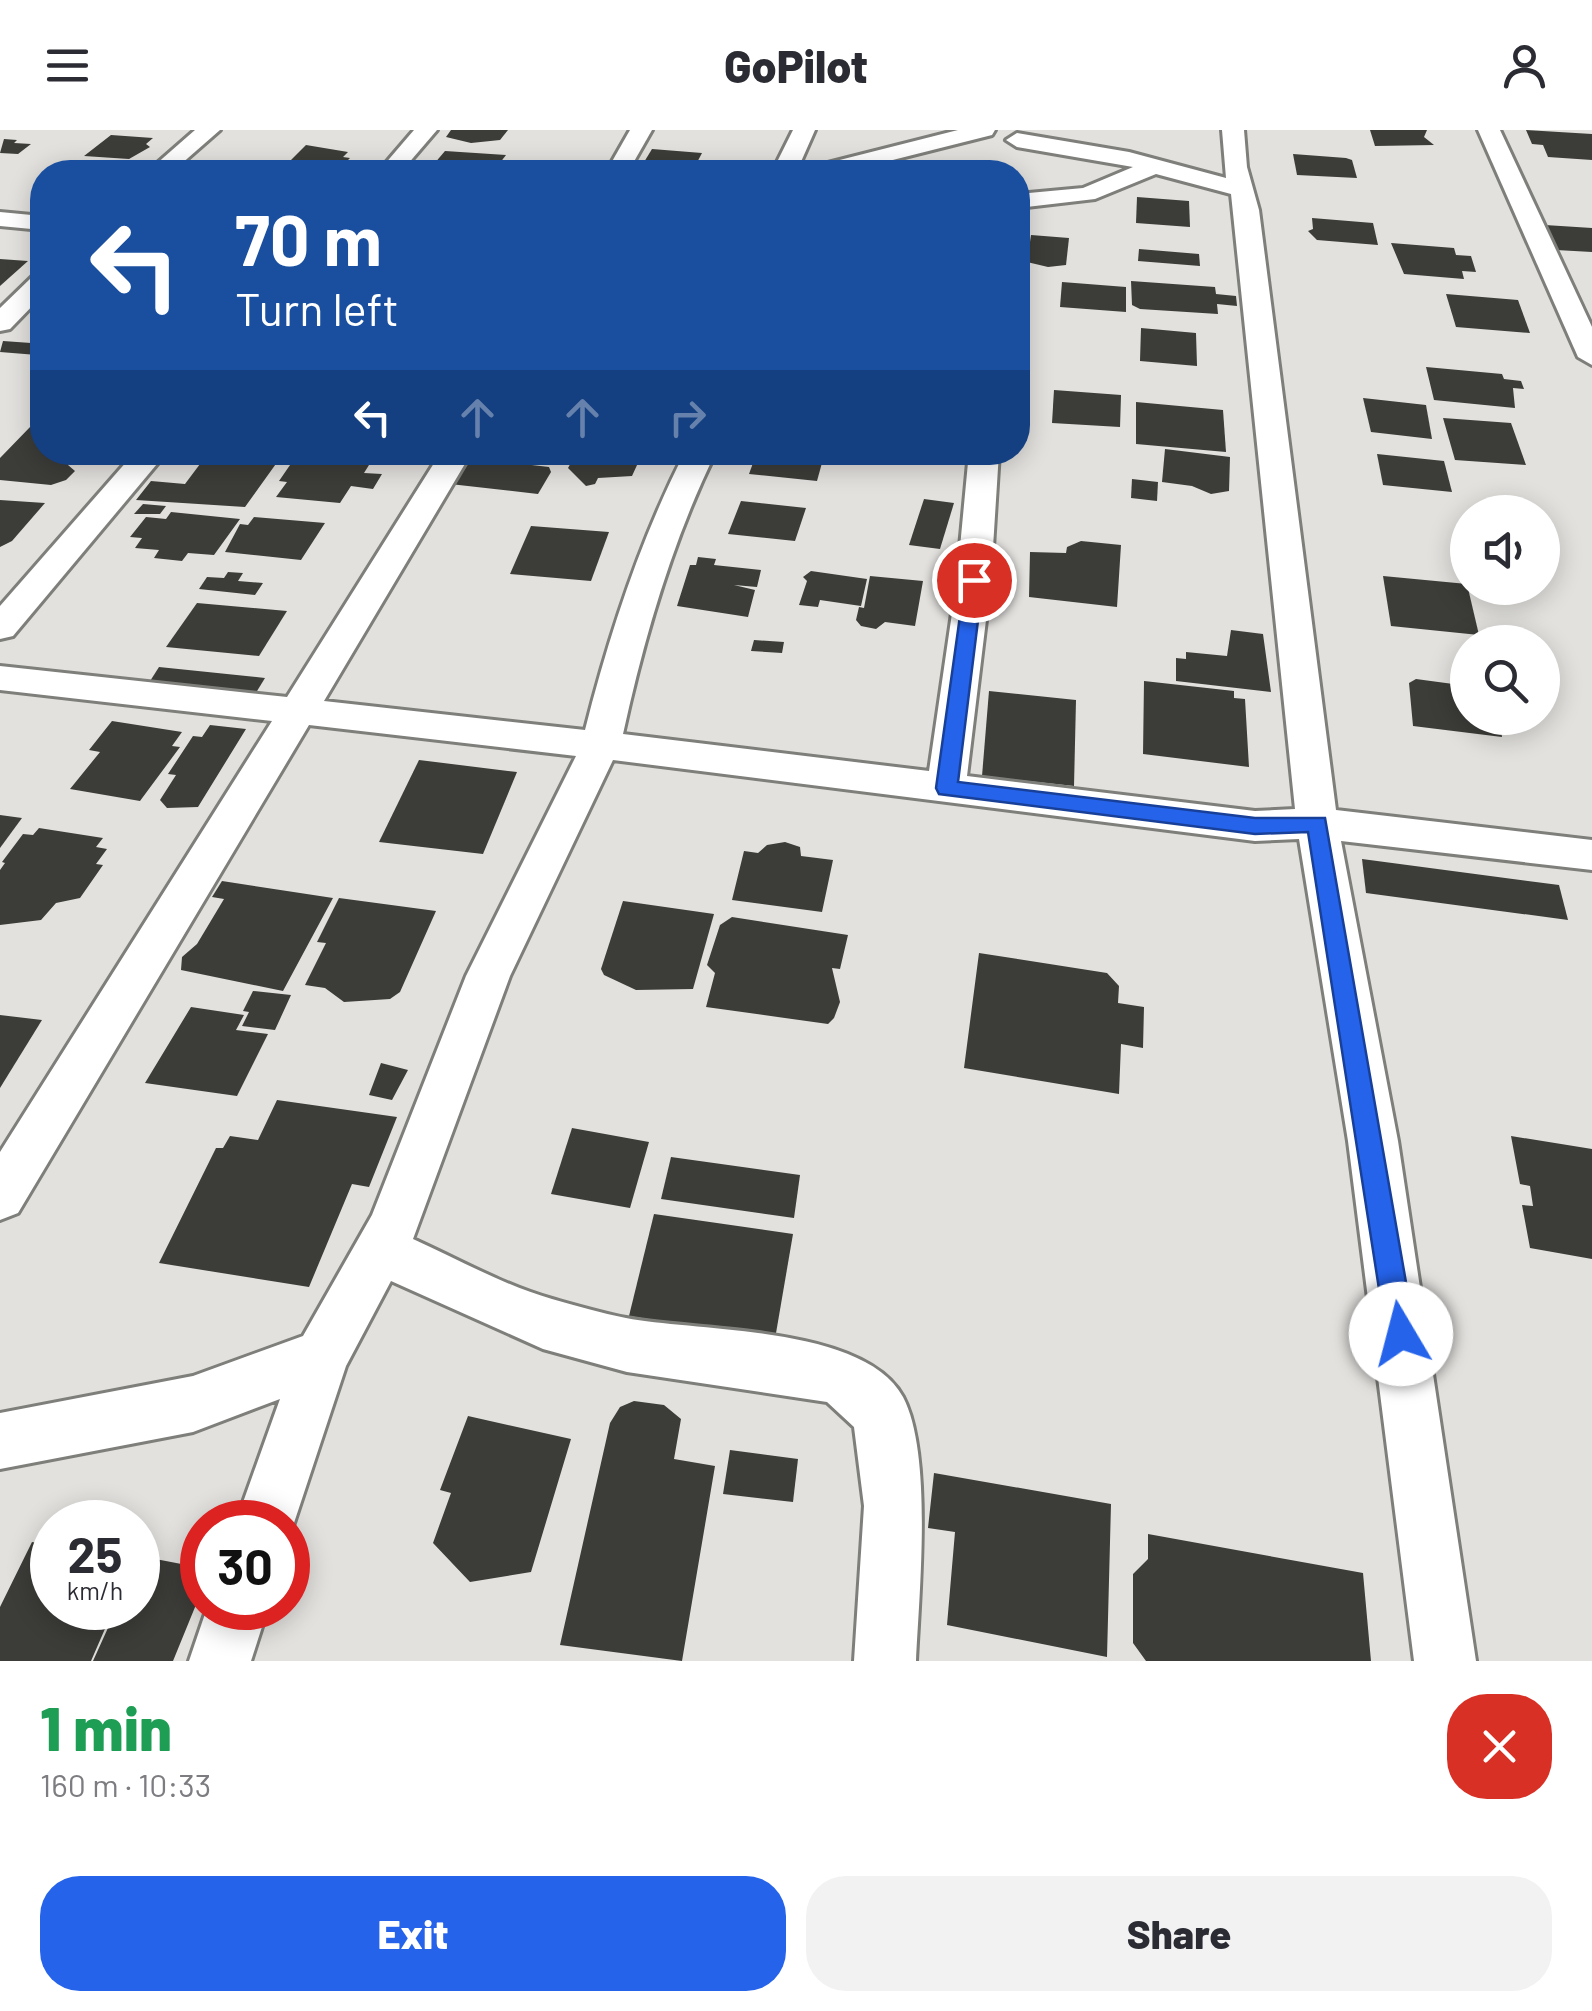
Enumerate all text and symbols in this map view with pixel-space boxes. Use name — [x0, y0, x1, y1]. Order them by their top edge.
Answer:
icon: menu — [40, 38, 95, 93]
text: GoPilot — [724, 38, 868, 92]
icon: person — [1497, 38, 1552, 93]
text: 70 m — [235, 196, 382, 280]
icon: left — [70, 200, 200, 330]
text: Turn left — [235, 281, 399, 335]
icon: left — [345, 390, 400, 445]
icon: ahead — [450, 390, 505, 445]
icon: ahead — [555, 390, 610, 445]
icon: right — [660, 390, 715, 445]
map controls — [1450, 495, 1560, 735]
button: sound — [1450, 495, 1560, 605]
pin — [932, 538, 1017, 623]
icon: arrive — [947, 553, 1002, 608]
button: search — [1450, 625, 1560, 735]
position arrow — [1349, 1282, 1453, 1386]
speed limit sign: 30 — [180, 1500, 310, 1630]
text: 25 — [68, 1523, 122, 1583]
text: km/h — [67, 1575, 123, 1605]
text: 1 min — [40, 1691, 172, 1763]
button: close — [1447, 1694, 1552, 1799]
text: 160 m · 10:33 — [40, 1765, 211, 1803]
button: Exit — [40, 1876, 786, 1991]
button: Share — [806, 1876, 1552, 1991]

